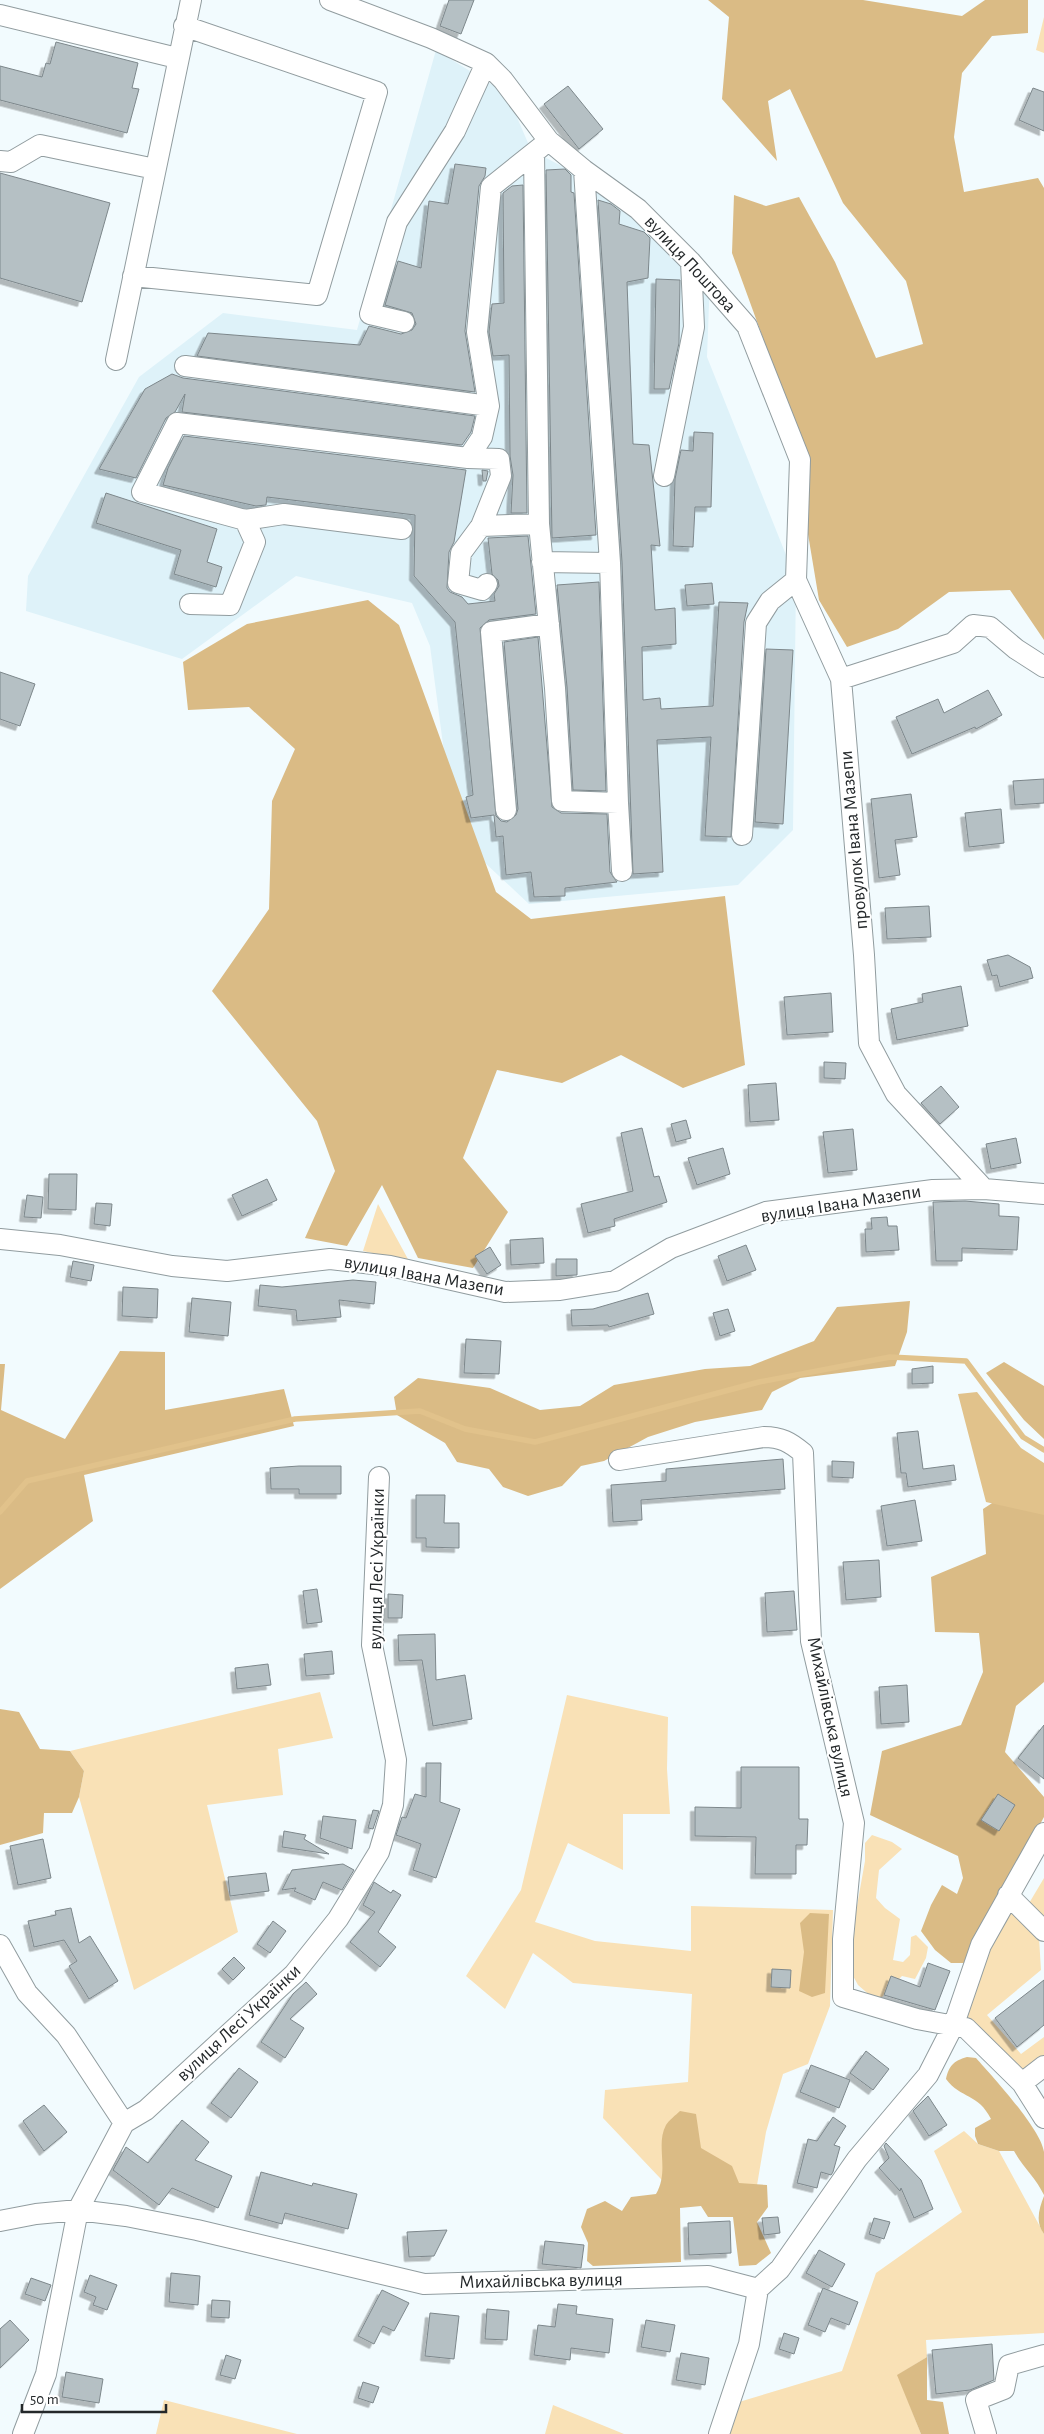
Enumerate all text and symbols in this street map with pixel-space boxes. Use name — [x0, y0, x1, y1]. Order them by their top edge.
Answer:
street label: вулиця Поштова — [641, 212, 740, 316]
street label: провулок Івана Мазепи — [837, 750, 871, 930]
street label: вулиця Івана Мазепи — [760, 1182, 922, 1226]
street label: вулиця Івана Мазепи — [343, 1253, 505, 1299]
street label: вулиця Лесі Українки — [366, 1488, 388, 1650]
street label: Михайлівська вулиця — [804, 1635, 856, 1799]
street label: вулиця Лесі Українки — [173, 1961, 305, 2085]
street label: Михайлівська вулиця — [459, 2270, 623, 2292]
scale bar — [22, 2382, 166, 2414]
text: 50 m — [30, 2392, 59, 2407]

